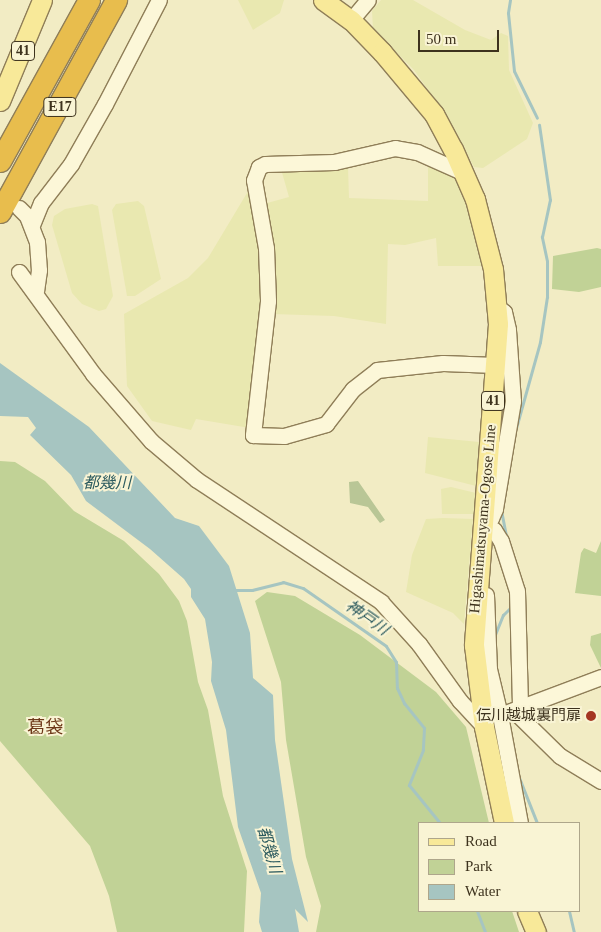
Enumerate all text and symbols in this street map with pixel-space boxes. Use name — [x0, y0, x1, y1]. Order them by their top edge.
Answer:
scale bar — [421, 20, 502, 52]
text: 50 m — [426, 31, 456, 47]
road number: 41 — [10, 40, 36, 62]
road number: E17 — [42, 95, 78, 118]
road number: 41 — [480, 390, 506, 412]
street label: Higashimatsuyama-Ogose Line — [466, 424, 500, 614]
water label: 都幾川 — [83, 473, 131, 493]
water label: 神戸川 — [342, 596, 392, 640]
place label: 伝川越城裏門扉 — [476, 707, 581, 725]
marker: 伝川越城裏門扉 — [585, 710, 597, 722]
district label: 葛袋 — [27, 716, 63, 738]
legend — [418, 822, 581, 912]
water label: 都幾川 — [253, 824, 285, 876]
text: Road — [465, 833, 497, 849]
text: Park — [465, 858, 493, 874]
text: Water — [465, 883, 500, 899]

